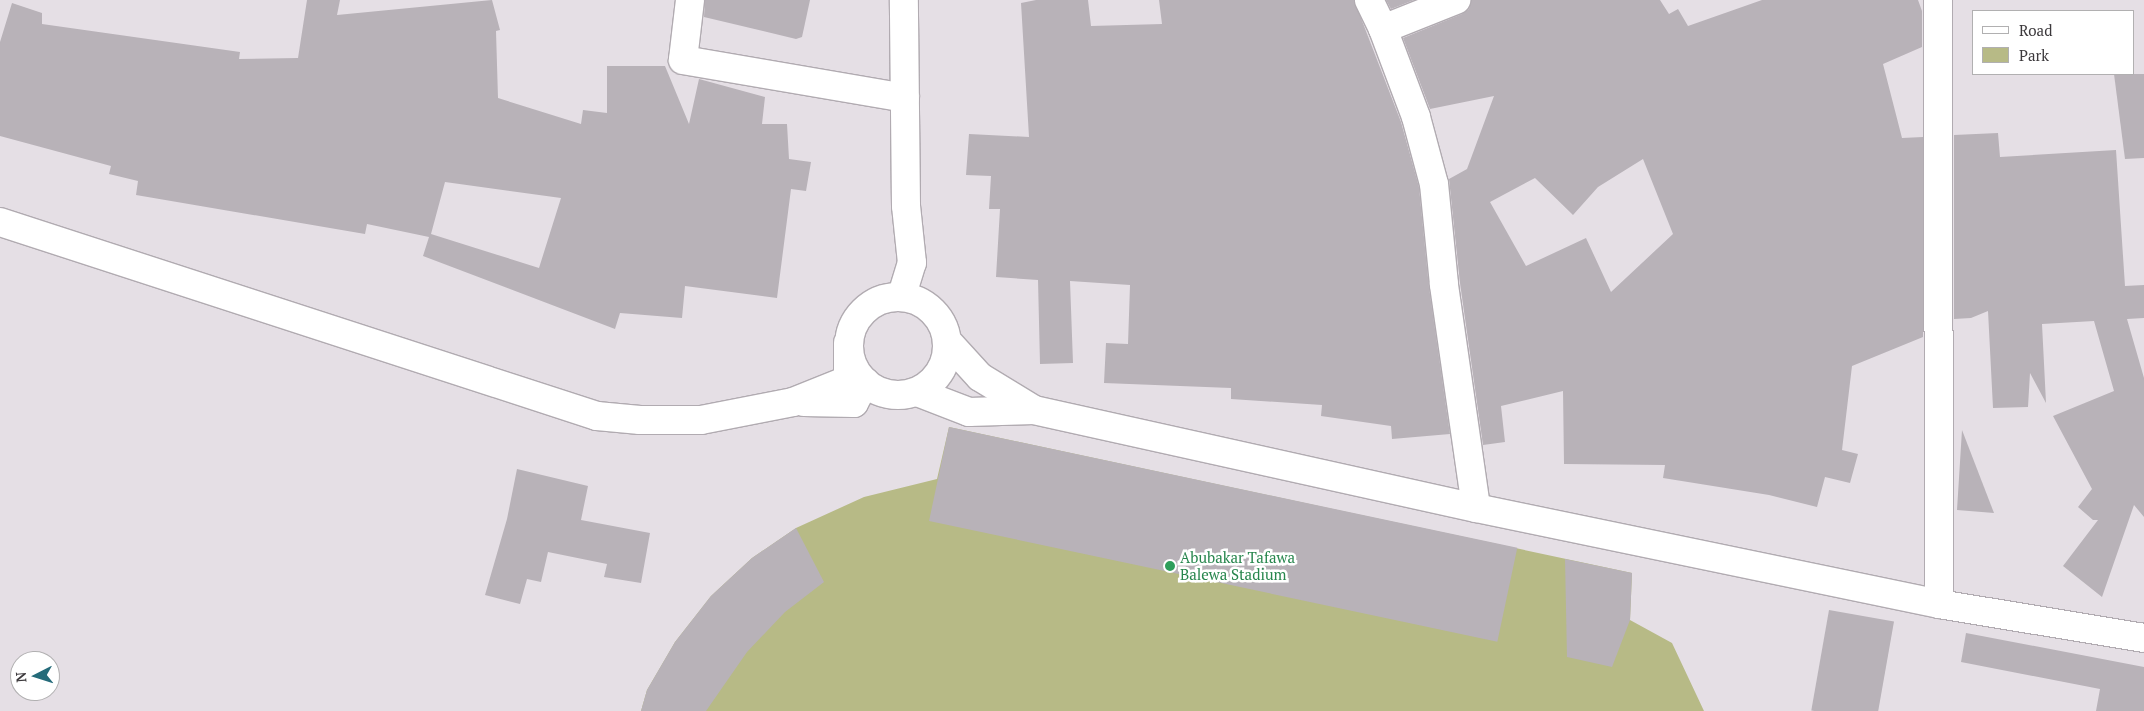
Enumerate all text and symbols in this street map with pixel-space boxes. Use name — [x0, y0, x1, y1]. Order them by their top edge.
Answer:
legend — [1972, 10, 2134, 75]
text: Road — [2019, 20, 2052, 40]
text: Park — [2019, 45, 2049, 65]
place label: Abubakar Tafawa Balewa Stadium — [1180, 548, 1295, 583]
marker: Abubakar Tafawa Balewa Stadium — [1164, 560, 1176, 572]
north arrow — [10, 651, 60, 701]
text: N — [11, 671, 30, 683]

